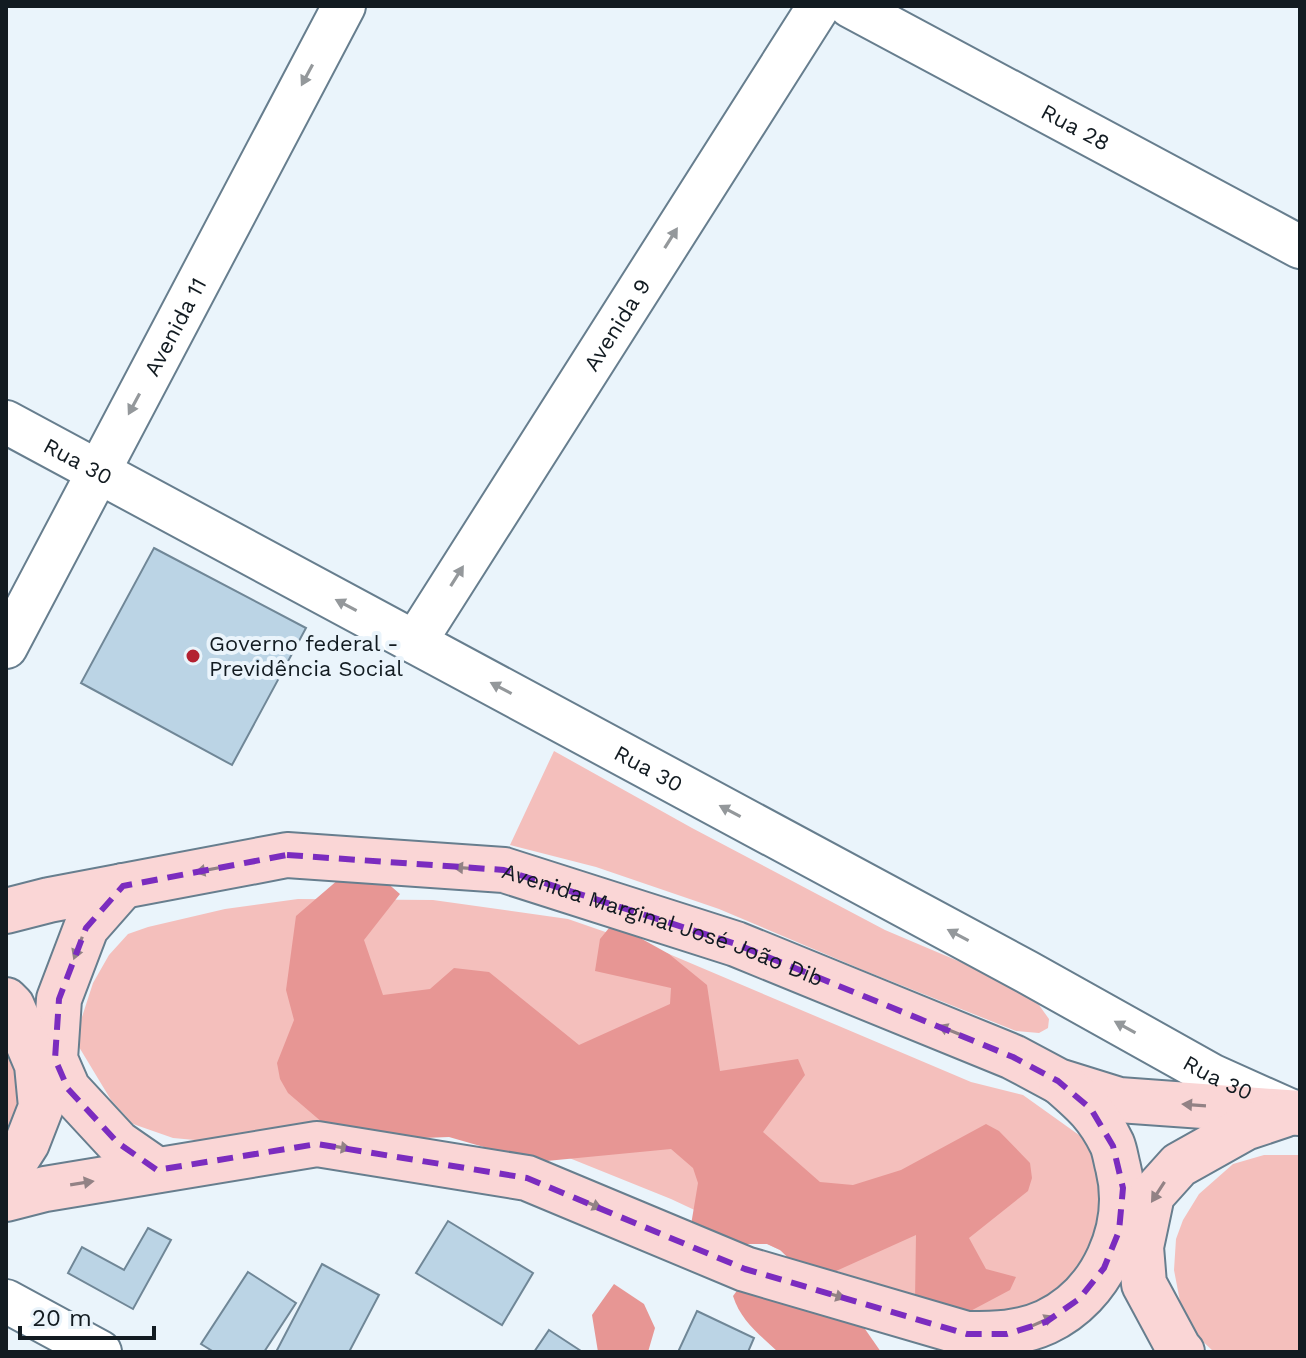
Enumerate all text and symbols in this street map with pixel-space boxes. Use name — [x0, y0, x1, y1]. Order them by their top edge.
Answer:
one-way arrow — [301, 64, 315, 86]
street label: Rua 28 — [1037, 99, 1114, 156]
one-way arrow — [664, 227, 678, 249]
street label: Avenida 11 — [139, 274, 211, 380]
street label: Avenida 9 — [579, 274, 656, 376]
one-way arrow — [127, 393, 141, 415]
street label: Rua 30 — [39, 433, 116, 490]
one-way arrow — [449, 565, 463, 587]
one-way arrow — [335, 598, 358, 611]
place label: Governo federal - Previdência Social — [209, 631, 403, 681]
marker: Governo federal - Previdência Social — [184, 647, 202, 665]
one-way arrow — [490, 681, 512, 695]
street label: Rua 30 — [610, 740, 687, 797]
one-way arrow — [718, 805, 741, 818]
street label: Avenida Marginal José João Dib — [499, 858, 827, 991]
one-way arrow — [452, 861, 477, 874]
one-way arrow — [194, 865, 219, 877]
one-way arrow — [947, 928, 970, 942]
one-way arrow — [71, 937, 84, 961]
one-way arrow — [1114, 1020, 1136, 1034]
one-way arrow — [937, 1024, 961, 1037]
street label: Rua 30 — [1179, 1050, 1256, 1105]
one-way arrow — [1181, 1098, 1206, 1111]
one-way arrow — [327, 1142, 352, 1154]
one-way arrow — [70, 1176, 95, 1189]
one-way arrow — [1150, 1181, 1165, 1202]
one-way arrow — [579, 1198, 603, 1211]
scale bar — [20, 1290, 154, 1340]
one-way arrow — [822, 1290, 847, 1302]
text: 20 m — [32, 1304, 92, 1332]
one-way arrow — [1031, 1314, 1054, 1328]

